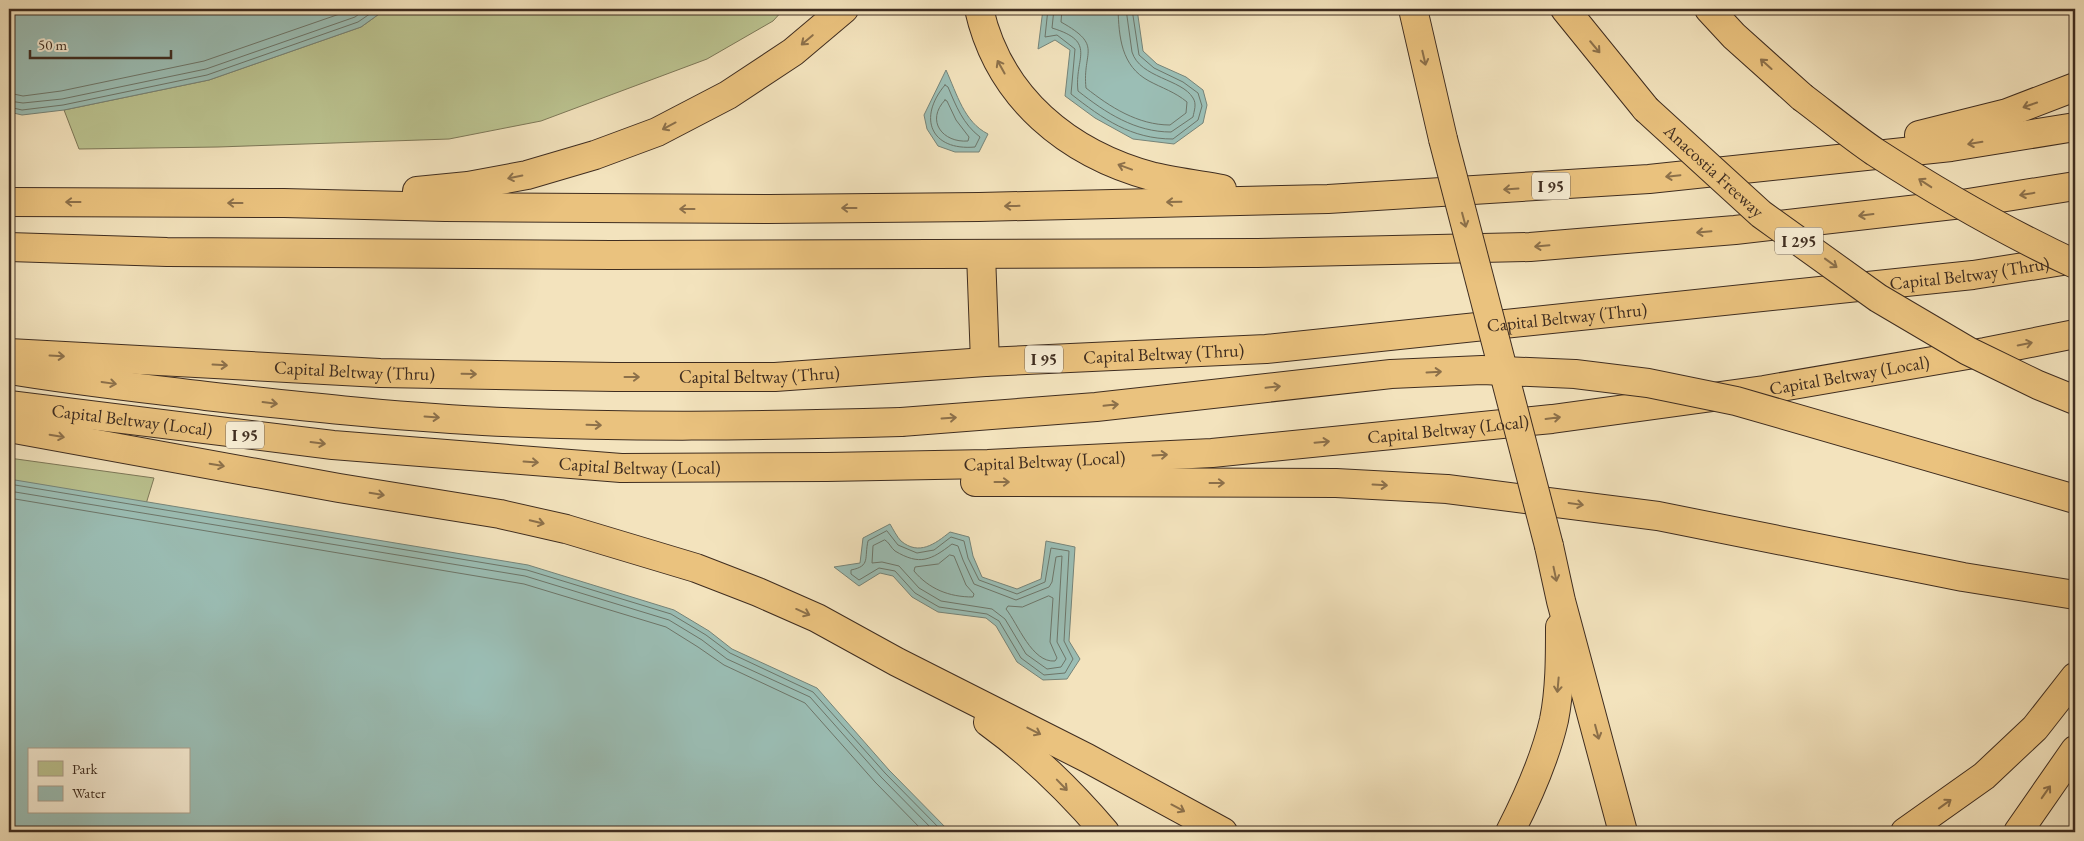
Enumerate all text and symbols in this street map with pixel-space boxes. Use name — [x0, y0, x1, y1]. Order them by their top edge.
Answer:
scale bar — [30, 28, 171, 60]
one-way arrow — [801, 34, 814, 45]
text: 50 m — [38, 35, 67, 54]
one-way arrow — [1589, 41, 1600, 54]
one-way arrow — [1420, 50, 1429, 66]
one-way arrow — [1759, 58, 1772, 70]
one-way arrow — [996, 60, 1006, 75]
one-way arrow — [2023, 101, 2038, 110]
street label: Anacostia Freeway — [1659, 118, 1769, 222]
one-way arrow — [662, 121, 677, 131]
one-way arrow — [1968, 138, 1984, 148]
one-way arrow — [1118, 162, 1133, 171]
one-way arrow — [508, 172, 524, 182]
road number: I 95 — [1532, 172, 1570, 200]
one-way arrow — [1665, 172, 1681, 181]
one-way arrow — [1918, 178, 1932, 188]
one-way arrow — [1503, 184, 1519, 193]
one-way arrow — [2019, 189, 2035, 199]
one-way arrow — [65, 197, 81, 207]
one-way arrow — [227, 198, 244, 208]
one-way arrow — [1166, 198, 1182, 207]
one-way arrow — [1004, 202, 1020, 211]
one-way arrow — [841, 203, 858, 213]
one-way arrow — [679, 204, 695, 214]
one-way arrow — [1858, 210, 1874, 220]
one-way arrow — [1460, 212, 1469, 228]
one-way arrow — [1697, 228, 1713, 237]
road number: I 295 — [1775, 228, 1823, 255]
one-way arrow — [1535, 241, 1551, 250]
street label: Capital Beltway (Thru) — [1888, 251, 2051, 295]
one-way arrow — [1824, 258, 1838, 268]
street label: Capital Beltway (Thru) — [1486, 297, 1648, 337]
street label: Capital Beltway (Thru) — [1083, 338, 1245, 368]
one-way arrow — [2016, 339, 2032, 348]
road number: I 95 — [1025, 346, 1063, 372]
street label: Capital Beltway (Local) — [1768, 350, 1931, 400]
one-way arrow — [49, 352, 65, 361]
street label: Capital Beltway (Thru) — [274, 355, 435, 385]
street label: Capital Beltway (Thru) — [679, 360, 840, 388]
one-way arrow — [211, 361, 227, 370]
one-way arrow — [1426, 368, 1442, 377]
one-way arrow — [461, 370, 477, 379]
one-way arrow — [624, 372, 640, 382]
one-way arrow — [101, 379, 117, 389]
one-way arrow — [1264, 382, 1280, 392]
street label: Capital Beltway (Local) — [50, 398, 214, 441]
one-way arrow — [262, 398, 278, 408]
one-way arrow — [1103, 400, 1119, 410]
street label: Capital Beltway (Local) — [1366, 409, 1530, 448]
one-way arrow — [424, 413, 440, 422]
one-way arrow — [941, 413, 957, 423]
one-way arrow — [1545, 413, 1561, 423]
one-way arrow — [586, 420, 602, 430]
road number: I 95 — [226, 422, 264, 448]
one-way arrow — [48, 432, 64, 442]
one-way arrow — [1314, 437, 1330, 447]
one-way arrow — [309, 438, 325, 448]
street label: Capital Beltway (Local) — [963, 445, 1126, 475]
street label: Capital Beltway (Local) — [558, 451, 721, 479]
one-way arrow — [1152, 451, 1168, 460]
one-way arrow — [522, 457, 538, 466]
one-way arrow — [208, 461, 224, 471]
one-way arrow — [994, 477, 1010, 487]
one-way arrow — [1209, 478, 1225, 488]
one-way arrow — [1372, 481, 1388, 490]
one-way arrow — [368, 489, 384, 499]
one-way arrow — [1568, 500, 1584, 510]
one-way arrow — [528, 518, 544, 527]
one-way arrow — [1551, 565, 1560, 581]
one-way arrow — [795, 608, 810, 617]
one-way arrow — [1553, 676, 1563, 692]
one-way arrow — [1593, 724, 1602, 740]
one-way arrow — [1026, 727, 1041, 736]
legend — [28, 748, 190, 814]
text: Park — [72, 759, 99, 778]
one-way arrow — [1056, 778, 1068, 791]
text: Water — [72, 783, 106, 802]
one-way arrow — [2041, 786, 2051, 800]
one-way arrow — [1937, 799, 1951, 810]
one-way arrow — [1170, 803, 1184, 813]

